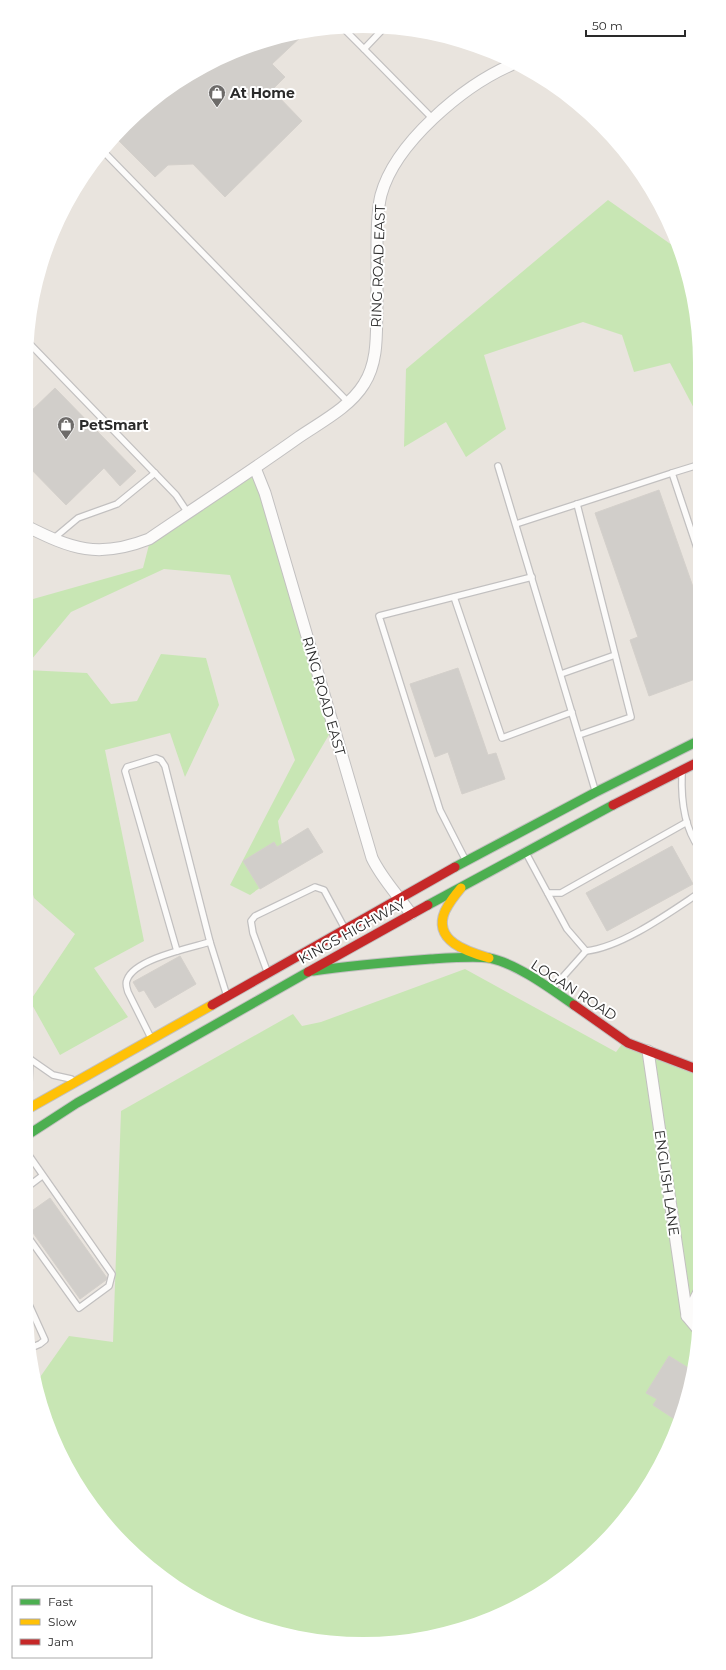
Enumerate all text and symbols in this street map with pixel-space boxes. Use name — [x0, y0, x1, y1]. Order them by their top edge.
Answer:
scale bar — [586, 12, 685, 38]
text: 50 m — [592, 18, 623, 33]
shop icon: At Home — [207, 83, 227, 108]
place label: At Home — [229, 84, 295, 102]
street label: RING ROAD EAST — [367, 204, 389, 328]
shop icon: PetSmart — [56, 415, 76, 440]
place label: PetSmart — [79, 416, 149, 434]
street label: RING ROAD EAST — [298, 634, 350, 758]
street label: KINGS HIGHWAY — [295, 894, 409, 968]
street label: LOGAN ROAD — [528, 955, 620, 1025]
street label: ENGLISH LANE — [651, 1129, 683, 1237]
legend — [12, 1586, 152, 1658]
text: Fast — [48, 1594, 73, 1609]
text: Slow — [48, 1614, 77, 1629]
text: Jam — [47, 1634, 74, 1649]

